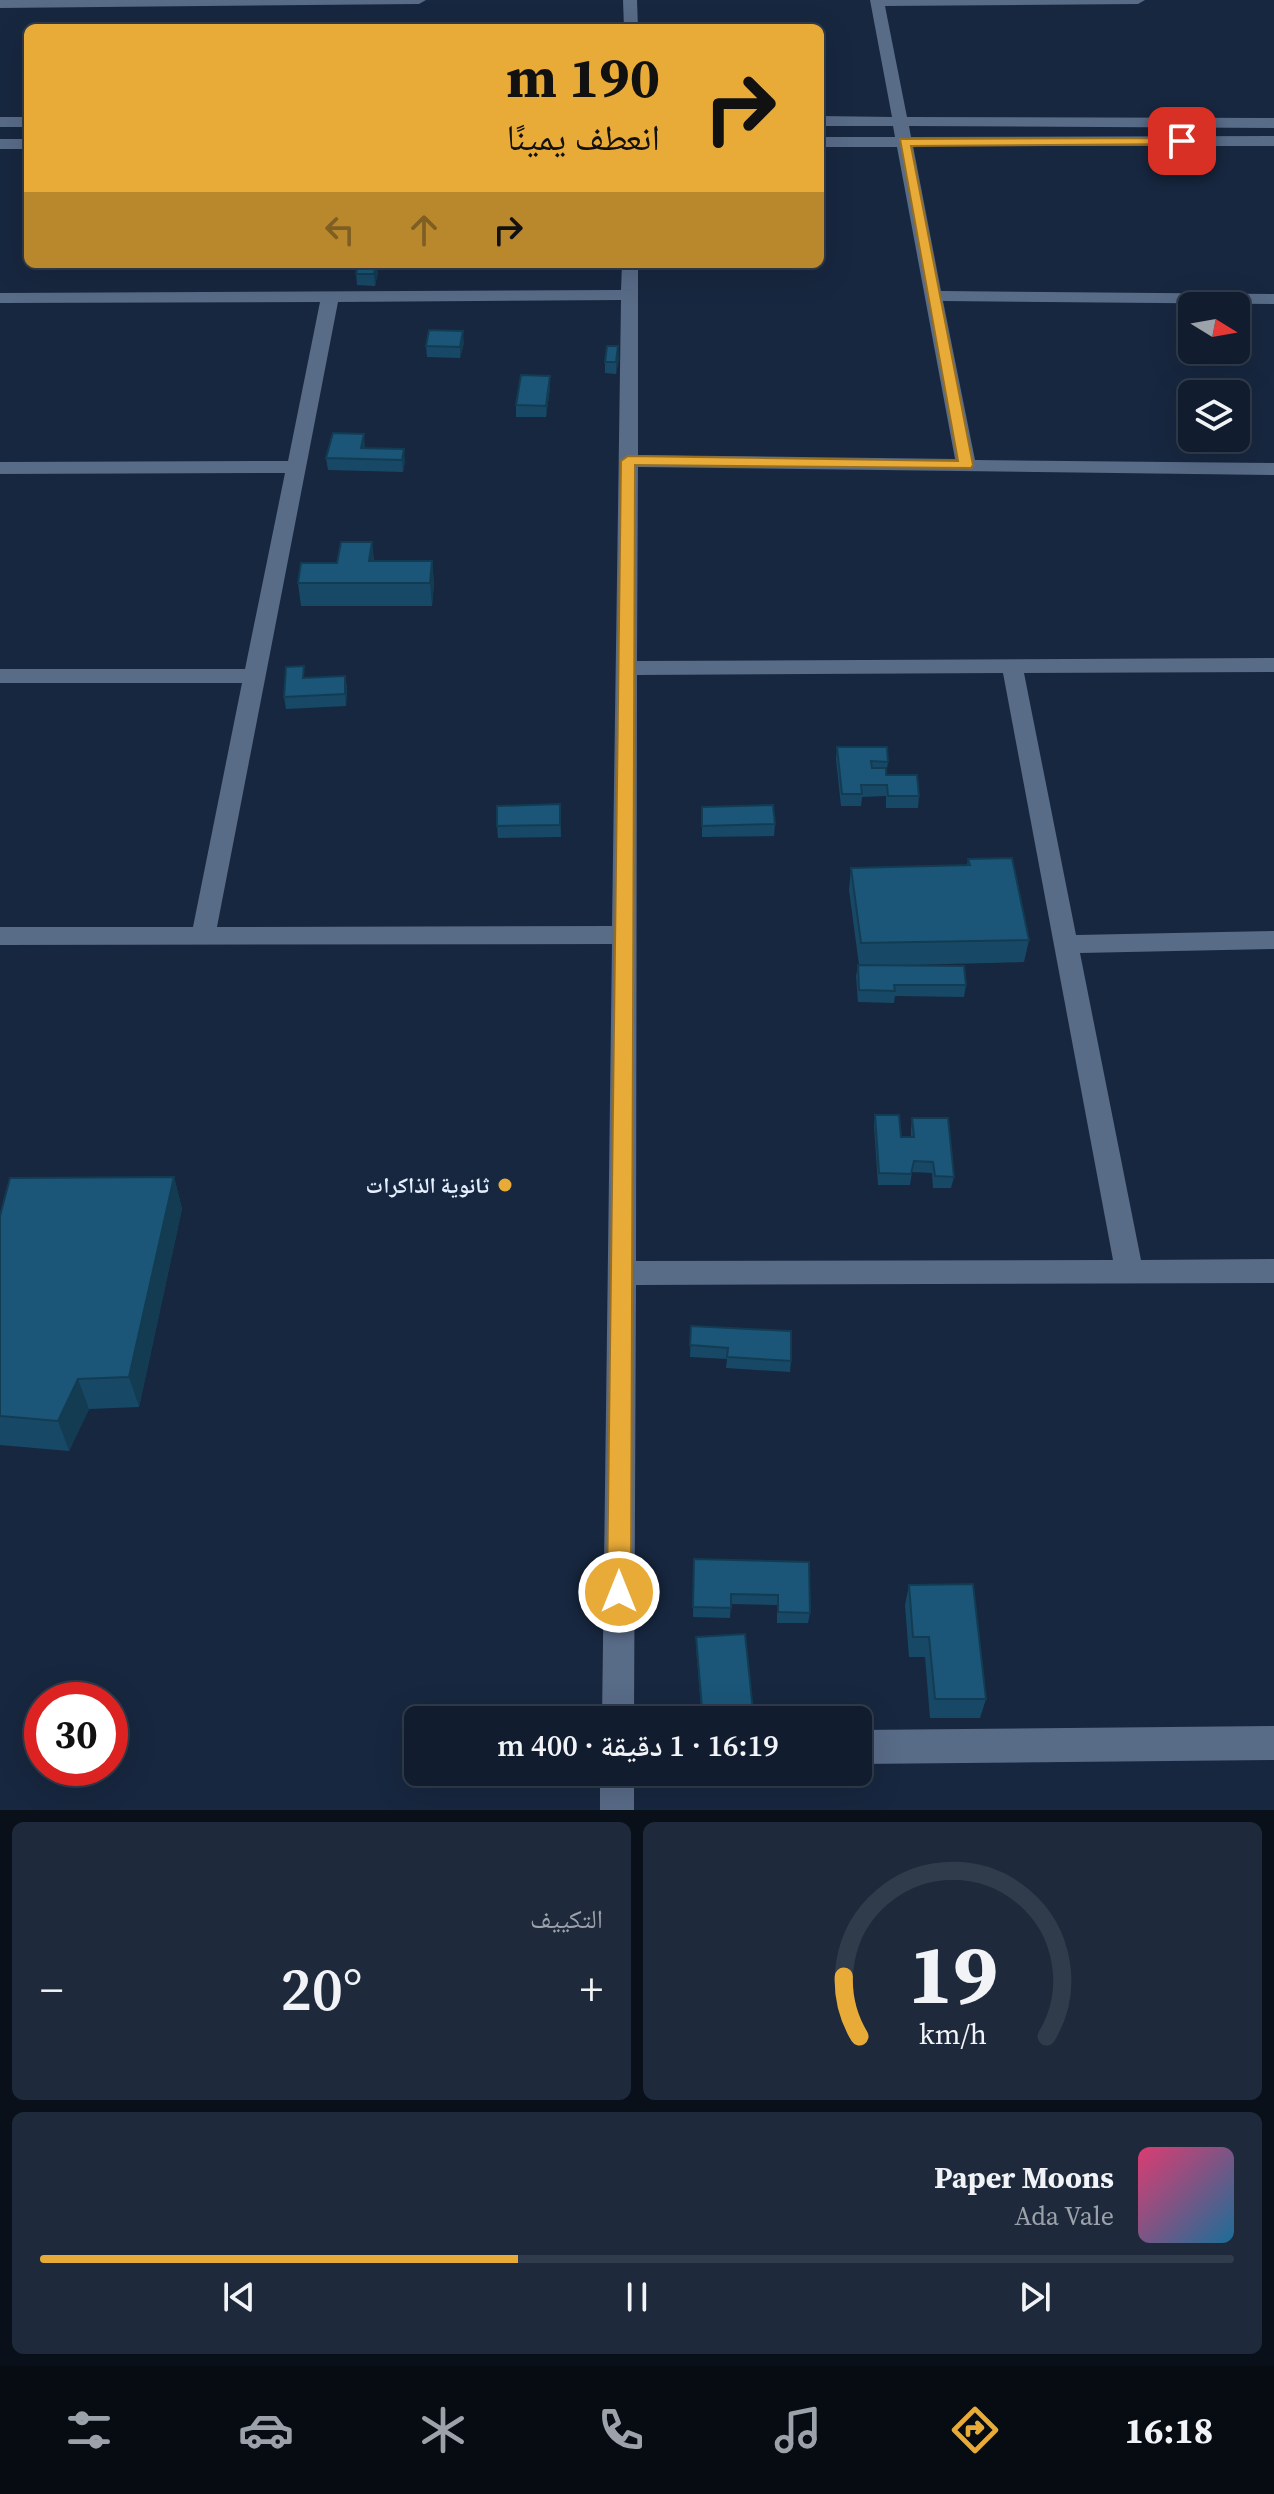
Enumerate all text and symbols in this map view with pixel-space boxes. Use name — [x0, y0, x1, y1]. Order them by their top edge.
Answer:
text: 190 m — [506, 39, 660, 116]
icon: right — [688, 56, 792, 160]
pin — [1148, 107, 1216, 175]
text: انعطف يمينًا — [506, 113, 660, 162]
icon: arrive — [1160, 119, 1204, 163]
icon: left — [318, 208, 362, 252]
icon: ahead — [402, 208, 446, 252]
icon: right — [486, 208, 530, 252]
north arrow — [1178, 292, 1250, 364]
map controls — [1178, 292, 1250, 452]
button: layers — [1178, 380, 1250, 452]
place label: ثانوية الذاكرات — [365, 1170, 489, 1200]
marker: ثانوية الذاكرات — [496, 1176, 514, 1194]
position arrow — [577, 1550, 661, 1634]
speed limit sign: 30 — [24, 1682, 128, 1786]
text: 16:19 · 1 دقيقة · 400 m — [497, 1725, 779, 1766]
text: التكييف — [530, 1901, 603, 1937]
text: 19 — [907, 1917, 998, 2031]
text: 20° — [280, 1948, 363, 2030]
text: − — [40, 1959, 63, 2020]
text: + — [580, 1959, 603, 2020]
text: km/h — [918, 2014, 987, 2054]
text: Paper Moons — [934, 2157, 1114, 2198]
text: Ada Vale — [1015, 2198, 1114, 2234]
icon: previous — [217, 2275, 261, 2319]
icon: pause — [615, 2275, 659, 2319]
icon: next — [1013, 2275, 1057, 2319]
icon: filters — [61, 2402, 117, 2458]
icon: car — [238, 2402, 294, 2458]
icon: climate — [415, 2402, 471, 2458]
icon: phone — [593, 2402, 649, 2458]
icon: music — [770, 2402, 826, 2458]
icon: directions — [947, 2402, 1003, 2458]
text: 16:18 — [1125, 2406, 1213, 2455]

